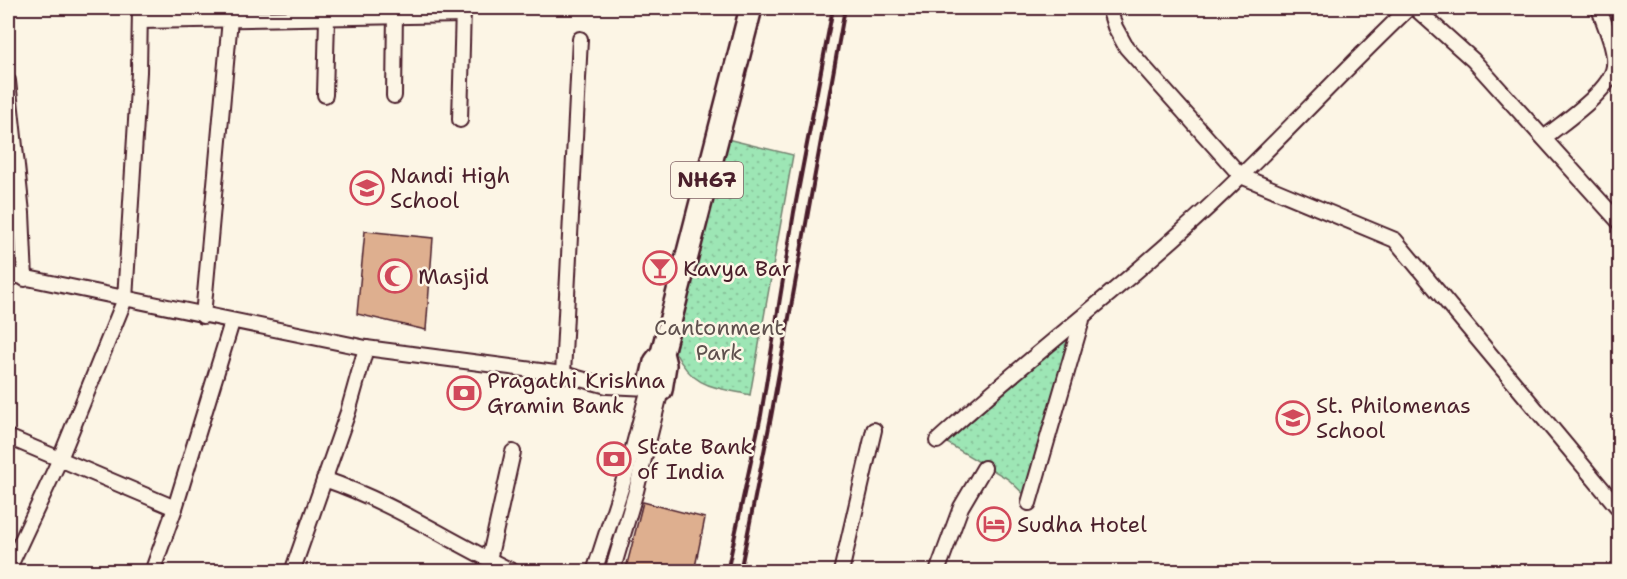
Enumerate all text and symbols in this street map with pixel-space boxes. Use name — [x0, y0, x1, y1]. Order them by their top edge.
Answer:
place label: Nandi High School — [390, 161, 510, 215]
road number: NH67 — [671, 162, 743, 198]
school or university icon: Nandi High School — [349, 170, 385, 206]
bar icon: Kavya Bar — [642, 250, 678, 286]
place label: Kavya Bar — [683, 254, 792, 283]
mosque icon: Masjid — [377, 258, 413, 294]
place label: Masjid — [418, 262, 489, 291]
park label: Cantonment Park — [654, 313, 784, 367]
place label: Pragathi Krishna Gramin Bank — [487, 366, 665, 420]
bank icon: Pragathi Krishna Gramin Bank — [446, 375, 482, 411]
place label: St. Philomenas School — [1316, 391, 1471, 445]
school or university icon: St. Philomenas School — [1275, 400, 1311, 436]
place label: State Bank of India — [637, 432, 753, 486]
bank icon: State Bank of India — [596, 441, 632, 477]
hotel icon: Sudha Hotel — [976, 506, 1012, 542]
place label: Sudha Hotel — [1017, 510, 1147, 539]

